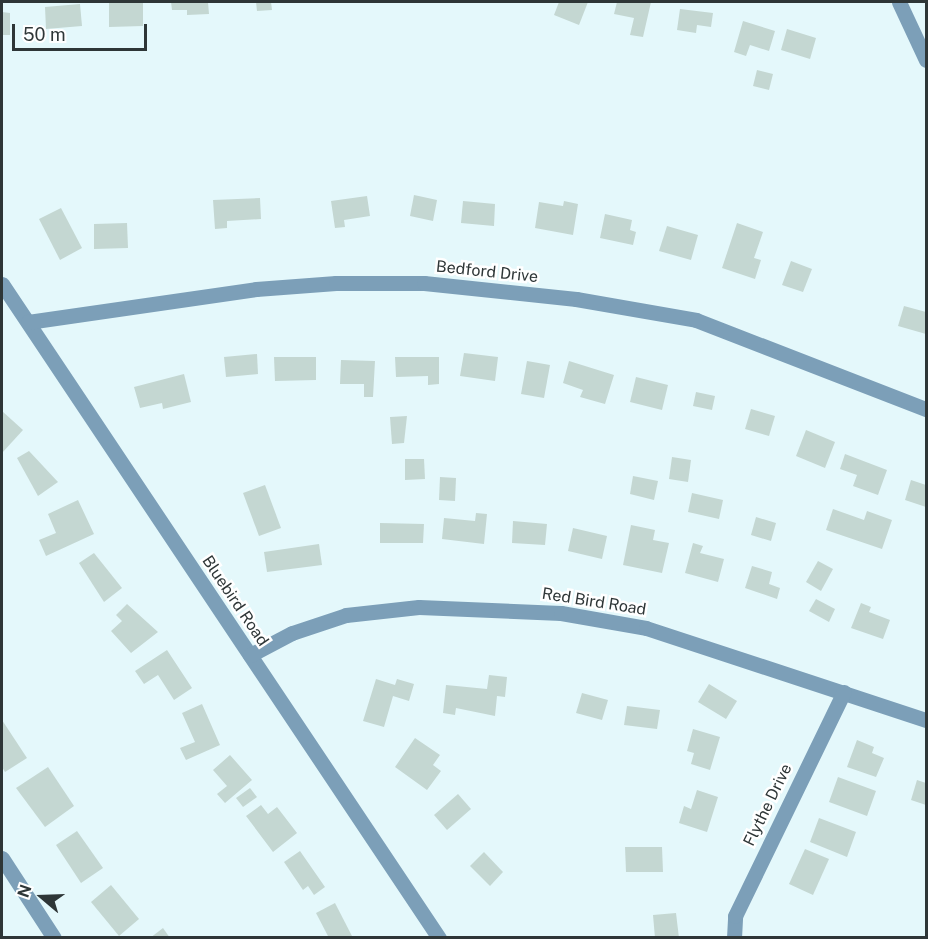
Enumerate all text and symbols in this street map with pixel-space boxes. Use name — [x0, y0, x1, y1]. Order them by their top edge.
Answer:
scale bar — [15, 12, 150, 50]
text: 50 m — [23, 24, 66, 45]
street label: Bedford Drive — [435, 257, 539, 287]
street label: Bluebird Road — [198, 552, 272, 650]
street label: Red Bird Road — [540, 584, 648, 620]
street label: Flythe Drive — [740, 761, 796, 849]
north arrow — [12, 867, 72, 927]
text: N — [13, 882, 36, 900]

